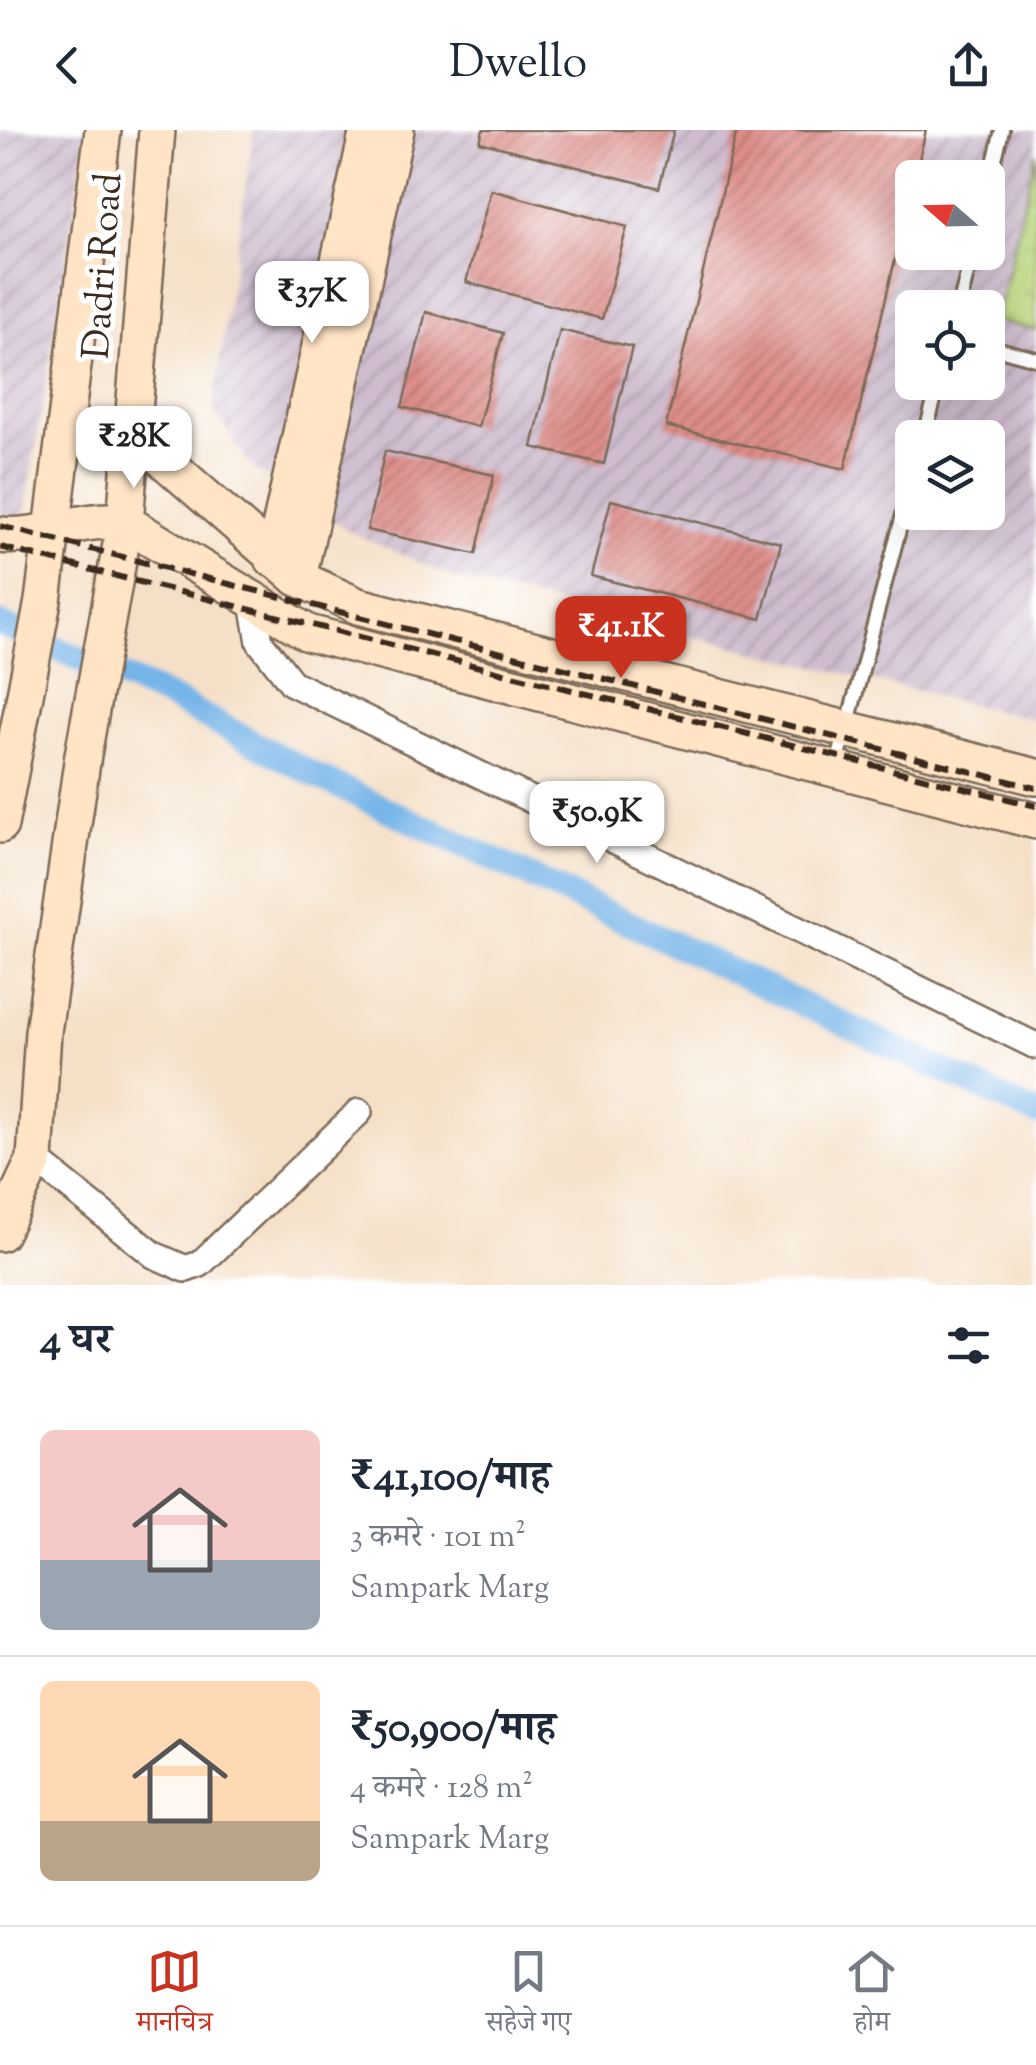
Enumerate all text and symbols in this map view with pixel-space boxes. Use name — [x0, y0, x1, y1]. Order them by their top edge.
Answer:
text: Dwello — [449, 33, 587, 98]
icon: back — [40, 38, 95, 93]
icon: share — [941, 38, 996, 93]
north arrow — [895, 160, 1005, 270]
map controls — [895, 160, 1005, 530]
street label: Dadri Road — [72, 171, 138, 361]
pin: ₹37K — [253, 261, 371, 346]
text: ₹37K — [277, 270, 347, 316]
button: locate — [895, 290, 1005, 400]
pin: ₹28K — [75, 406, 193, 491]
text: ₹28K — [98, 415, 170, 461]
button: layers — [895, 420, 1005, 530]
pin: ₹41.1K — [540, 596, 702, 681]
text: ₹41.1K — [577, 605, 665, 651]
pin: ₹50.9K — [516, 781, 678, 866]
text: ₹50.9K — [551, 790, 643, 836]
text: 4 घर — [40, 1312, 112, 1372]
icon: filters — [941, 1318, 996, 1373]
text: ₹41,100/माह — [350, 1449, 550, 1509]
icon: home — [120, 1470, 240, 1590]
text: 3 कमरे · 101 m² — [350, 1515, 526, 1561]
text: Sampark Marg — [350, 1566, 549, 1612]
text: ₹50,900/माह — [350, 1700, 556, 1760]
icon: home — [120, 1721, 240, 1841]
text: 4 कमरे · 128 m² — [350, 1766, 533, 1812]
text: Sampark Marg — [350, 1817, 549, 1863]
tab: मानचित्र — [137, 1944, 213, 2049]
tab: सहेजे गए — [486, 1944, 571, 2049]
tab: होम — [844, 1944, 899, 2049]

